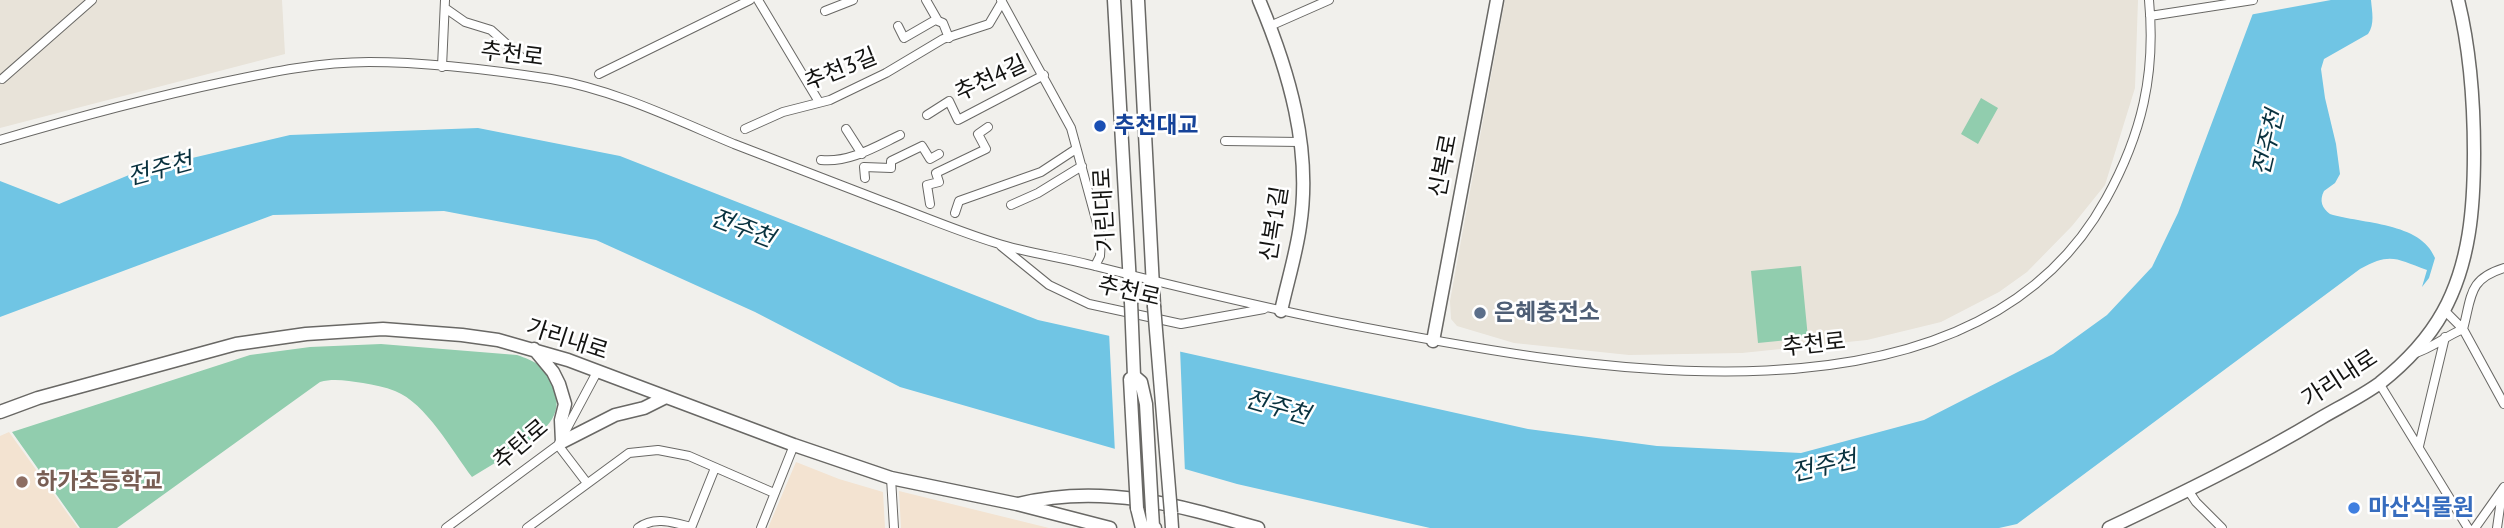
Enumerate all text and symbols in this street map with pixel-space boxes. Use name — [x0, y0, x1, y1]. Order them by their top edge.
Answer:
street label: 추천로 — [479, 37, 545, 73]
street label: 추천3길 — [801, 43, 881, 97]
street label: 추천4길 — [951, 50, 1031, 108]
water label: 전주천 — [2248, 107, 2290, 179]
place label: 추천대교 — [1114, 112, 1199, 140]
marker: 추천대교 — [1092, 118, 1108, 134]
street label: 신복로 — [1424, 132, 1464, 200]
water label: 전주천 — [124, 148, 196, 192]
street label: 기린대로 — [1089, 167, 1121, 253]
street label: 신복1길 — [1255, 184, 1295, 264]
water label: 전주천 — [706, 204, 778, 254]
street label: 추천로 — [1095, 271, 1163, 313]
place label: 은혜충전소 — [1494, 299, 1600, 327]
marker: 은혜충전소 — [1472, 305, 1488, 321]
street label: 가리내로 — [522, 314, 612, 366]
street label: 추천로 — [1781, 328, 1847, 362]
street label: 가리내로 — [2297, 344, 2383, 414]
water label: 전주천 — [1241, 385, 1313, 431]
street label: 추탄로 — [488, 414, 554, 476]
water label: 전주천 — [1788, 446, 1860, 488]
place label: 하가초등학교 — [36, 468, 163, 496]
marker: 하가초등학교 — [14, 474, 30, 490]
place label: 마산식물원 — [2368, 494, 2474, 522]
marker: 마산식물원 — [2346, 500, 2362, 516]

